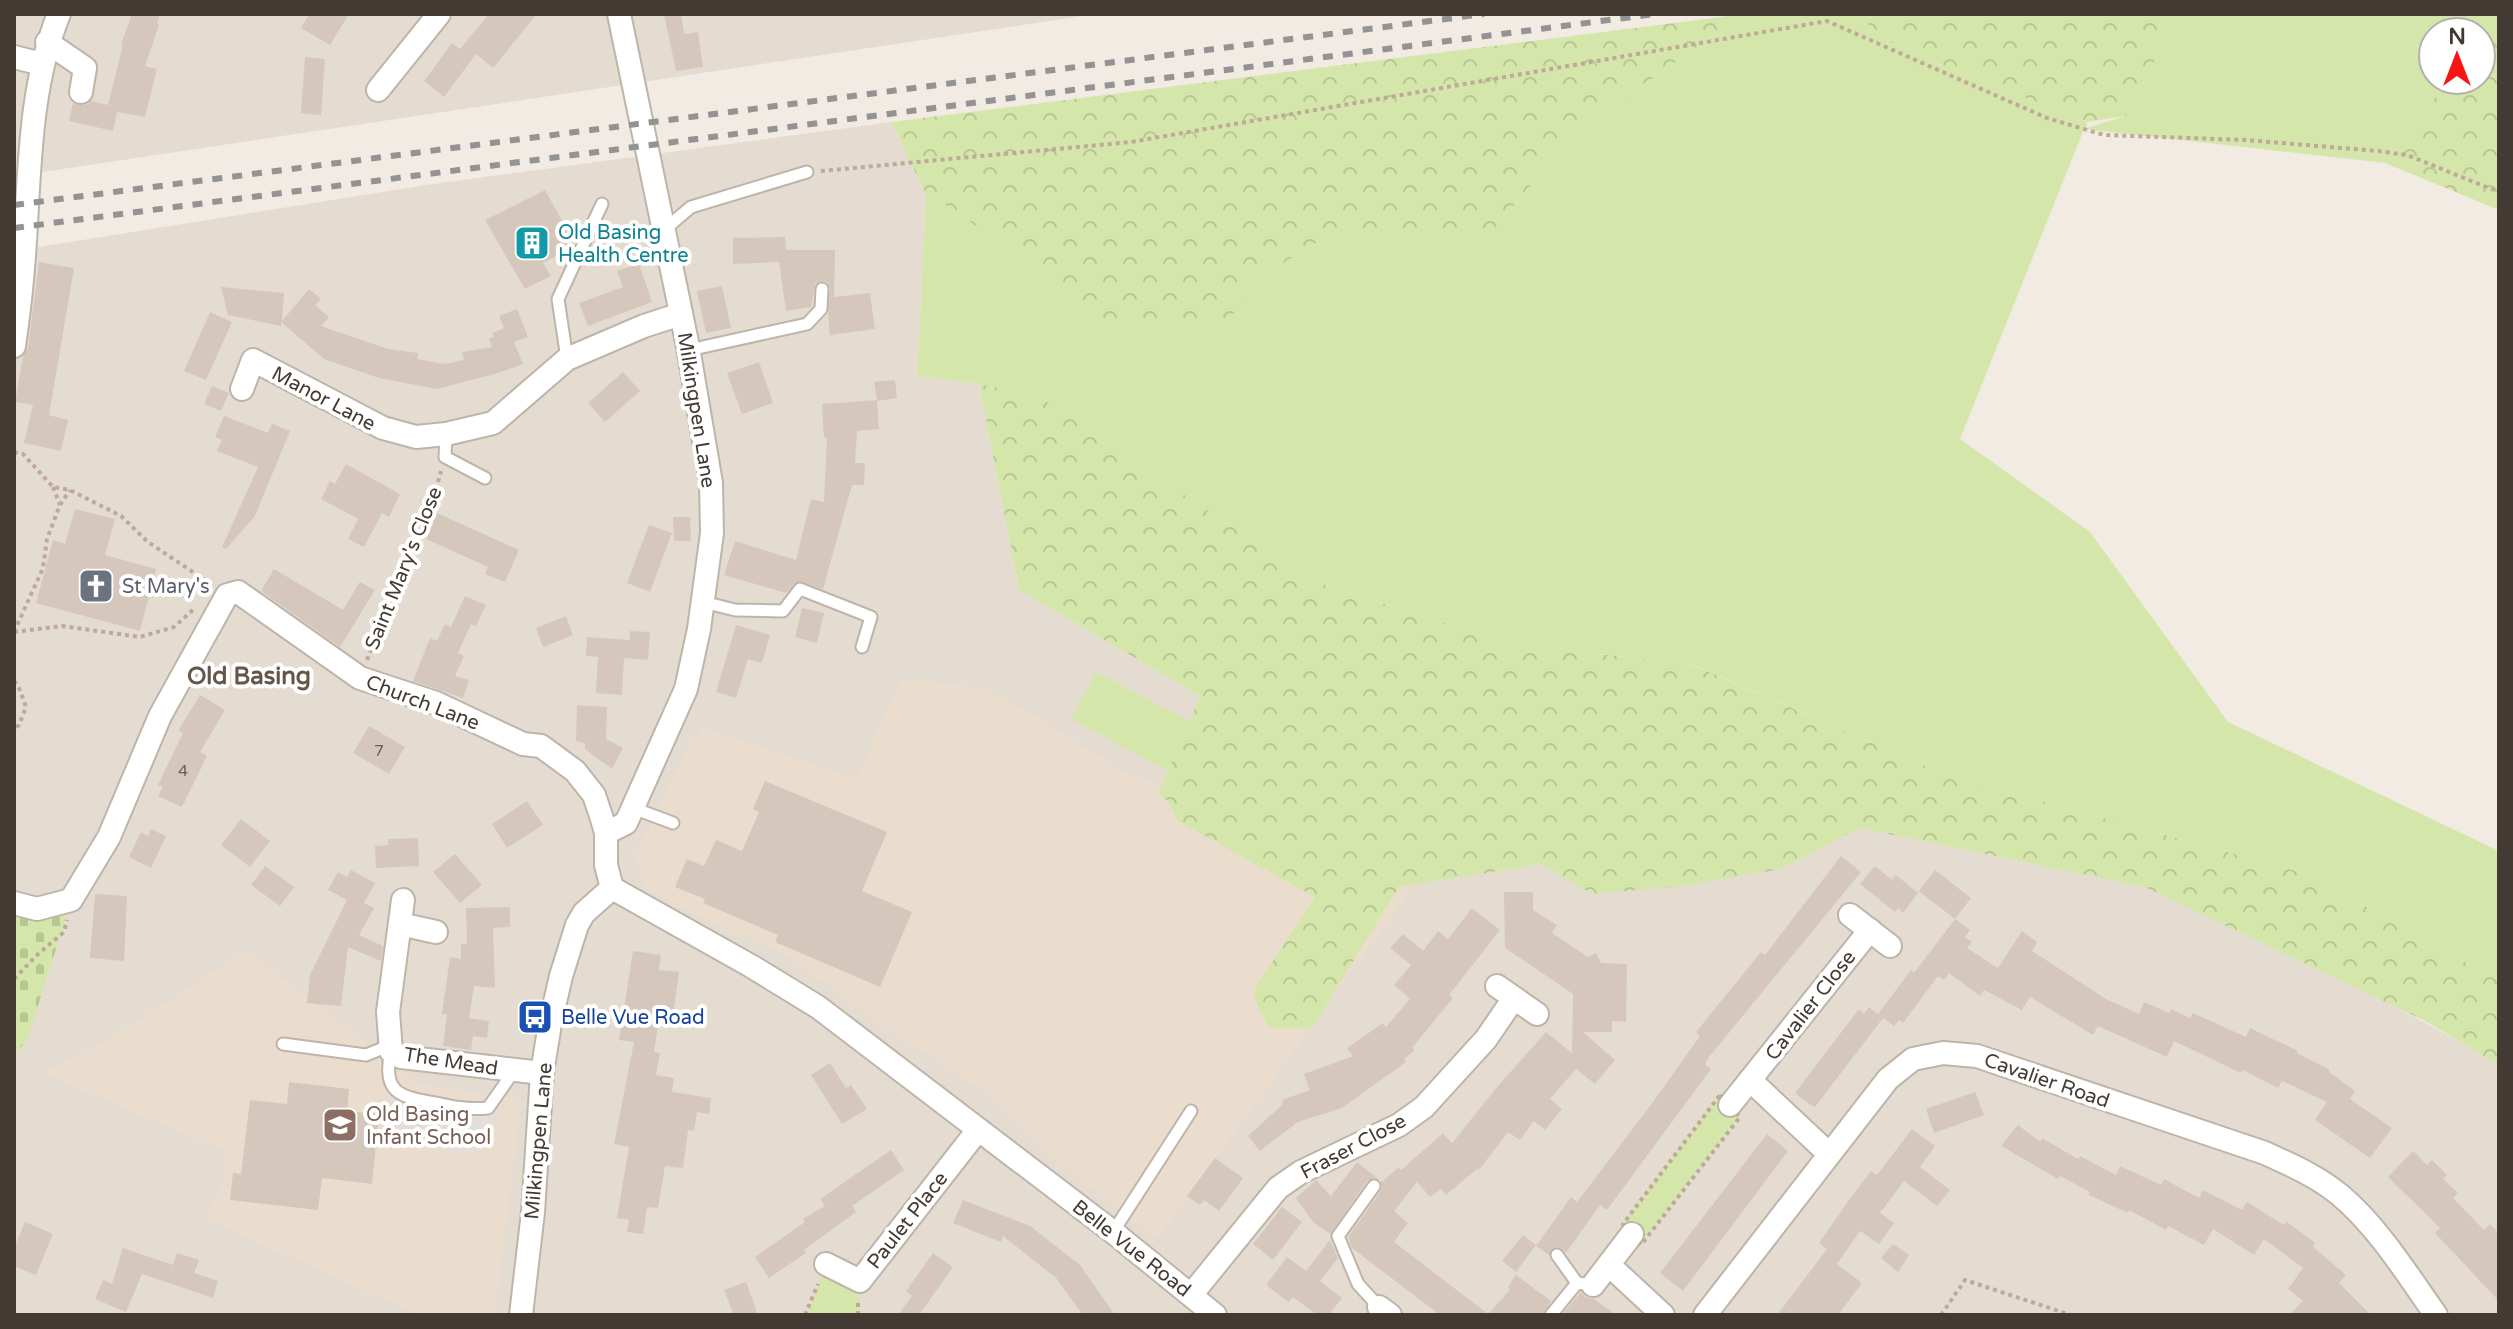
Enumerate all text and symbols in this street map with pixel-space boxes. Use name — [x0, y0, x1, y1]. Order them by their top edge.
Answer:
north arrow — [2417, 16, 2497, 96]
text: N — [2448, 24, 2466, 50]
place label: Old Basing Health Centre — [558, 221, 689, 268]
building icon: Old Basing Health Centre — [513, 224, 551, 262]
street label: Milkingpen Lane — [672, 331, 720, 490]
street label: Manor Lane — [268, 362, 380, 436]
street label: Saint Mary's Close — [360, 483, 448, 653]
church icon: St Mary's — [77, 567, 115, 605]
place label: St Mary's — [122, 575, 210, 599]
district label: Old Basing — [187, 662, 311, 691]
street label: Church Lane — [362, 670, 483, 736]
house number: 7 — [374, 741, 384, 761]
house number: 4 — [178, 761, 188, 781]
street label: Cavalier Close — [1760, 946, 1861, 1065]
bus stop icon: Belle Vue Road — [516, 998, 554, 1036]
place label: Belle Vue Road — [561, 1006, 705, 1030]
street label: The Mead — [402, 1043, 500, 1081]
street label: Cavalier Road — [1981, 1048, 2113, 1114]
street label: Milkingpen Lane — [520, 1062, 558, 1221]
place label: Old Basing Infant School — [366, 1103, 491, 1150]
school or university icon: Old Basing Infant School — [321, 1106, 359, 1144]
street label: Fraser Close — [1297, 1109, 1410, 1185]
street label: Paulet Place — [862, 1167, 953, 1274]
street label: Belle Vue Road — [1067, 1195, 1195, 1302]

